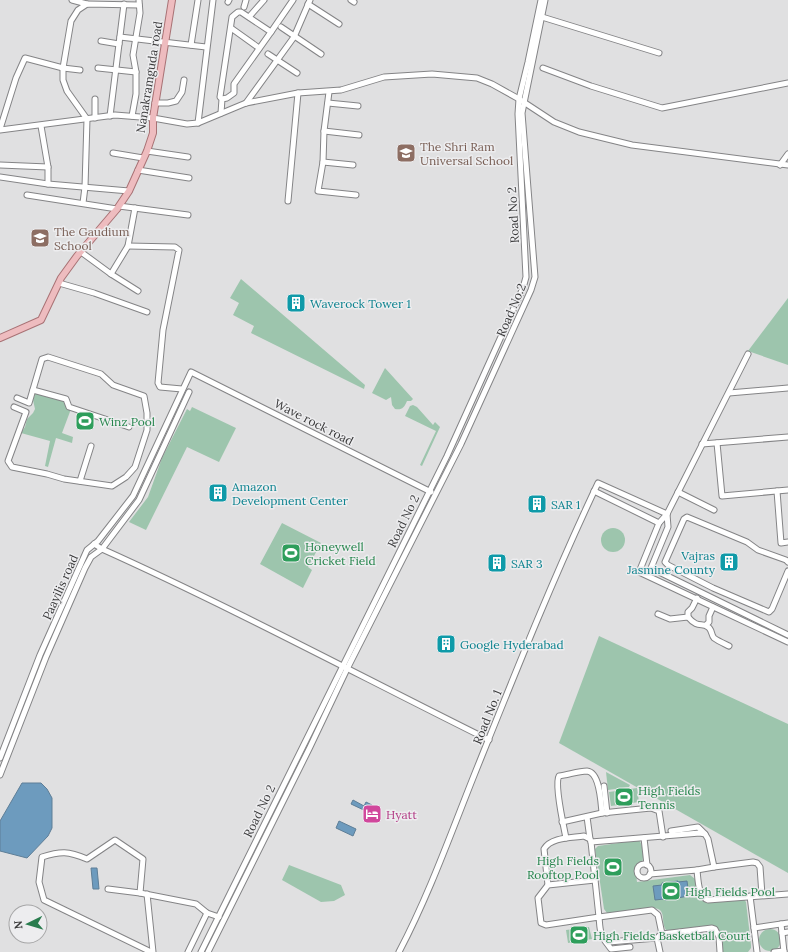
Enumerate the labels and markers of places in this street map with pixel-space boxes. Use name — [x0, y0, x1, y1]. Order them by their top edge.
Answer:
place label: The Shri Ram Universal School — [420, 139, 513, 168]
school or university icon: The Shri Ram Universal School — [395, 142, 417, 164]
place label: The Gaudium School — [54, 224, 130, 253]
school or university icon: The Gaudium School — [29, 227, 51, 249]
building icon: Waverock Tower 1 — [285, 292, 307, 314]
place label: Waverock Tower 1 — [310, 296, 411, 311]
sports icon: Winz Pool — [74, 410, 96, 432]
place label: Winz Pool — [99, 414, 155, 429]
place label: Amazon Development Center — [231, 479, 349, 508]
building icon: Amazon Development Center — [207, 482, 229, 504]
building icon: SAR 1 — [526, 493, 548, 515]
place label: SAR 1 — [551, 497, 580, 512]
place label: Honeywell Cricket Field — [305, 539, 376, 568]
sports icon: Honeywell Cricket Field — [280, 542, 302, 564]
place label: Vajras Jasmine County — [626, 548, 716, 577]
building icon: Vajras Jasmine County — [718, 551, 740, 573]
building icon: SAR 3 — [486, 552, 508, 574]
place label: SAR 3 — [511, 556, 543, 571]
building icon: Google Hyderabad — [435, 633, 457, 655]
place label: Google Hyderabad — [460, 637, 564, 652]
place label: High Fields Tennis — [638, 783, 701, 812]
sports icon: High Fields Tennis — [613, 786, 635, 808]
hotel icon: Hyatt — [361, 803, 383, 825]
place label: Hyatt — [386, 807, 417, 822]
place label: High Fields Rooftop Pool — [527, 853, 599, 882]
sports icon: High Fields Rooftop Pool — [602, 856, 624, 878]
sports icon: High Fields Pool — [660, 880, 682, 902]
place label: High Fields Pool — [685, 884, 775, 899]
sports icon: High Fields Basketball Court — [568, 924, 590, 946]
place label: High Fields Basketball Court — [593, 928, 751, 943]

